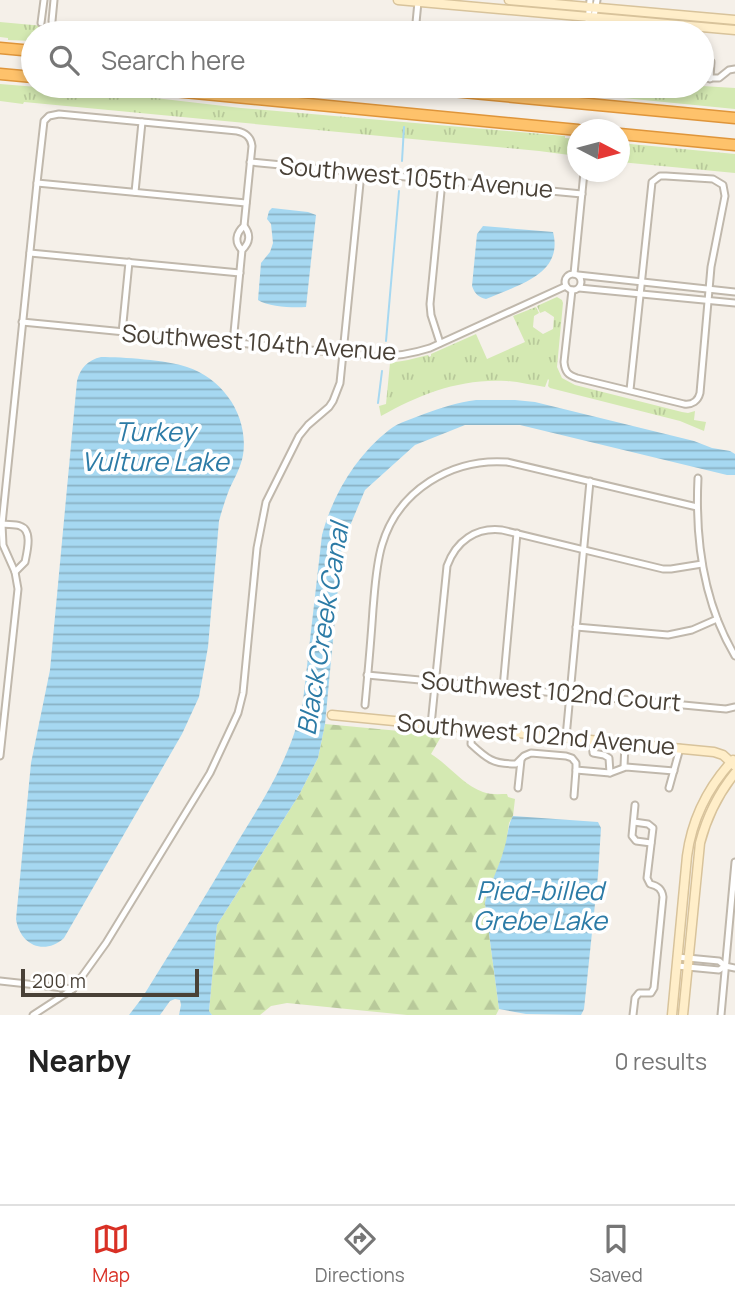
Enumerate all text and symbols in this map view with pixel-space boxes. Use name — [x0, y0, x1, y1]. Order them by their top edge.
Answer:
search box — [21, 21, 714, 98]
icon: search — [45, 41, 83, 79]
text: Search here — [101, 42, 246, 78]
north arrow — [567, 119, 630, 182]
street label: Southwest 105th Avenue — [278, 148, 554, 205]
street label: Southwest 104th Avenue — [121, 315, 397, 368]
water label: Turkey Vulture Lake — [81, 413, 230, 479]
water label: Black Creek Canal — [287, 517, 357, 737]
street label: Southwest 102nd Court — [420, 663, 683, 718]
street label: Southwest 102nd Avenue — [396, 705, 677, 762]
water label: Pied-billed Grebe Lake — [473, 872, 609, 938]
scale bar — [21, 966, 200, 998]
text: 200 m — [32, 968, 86, 994]
text: Nearby — [28, 1040, 131, 1081]
text: 0 results — [614, 1045, 707, 1077]
tab: Map — [92, 1220, 130, 1288]
tab: Directions — [315, 1220, 405, 1288]
tab: Saved — [589, 1220, 643, 1288]

